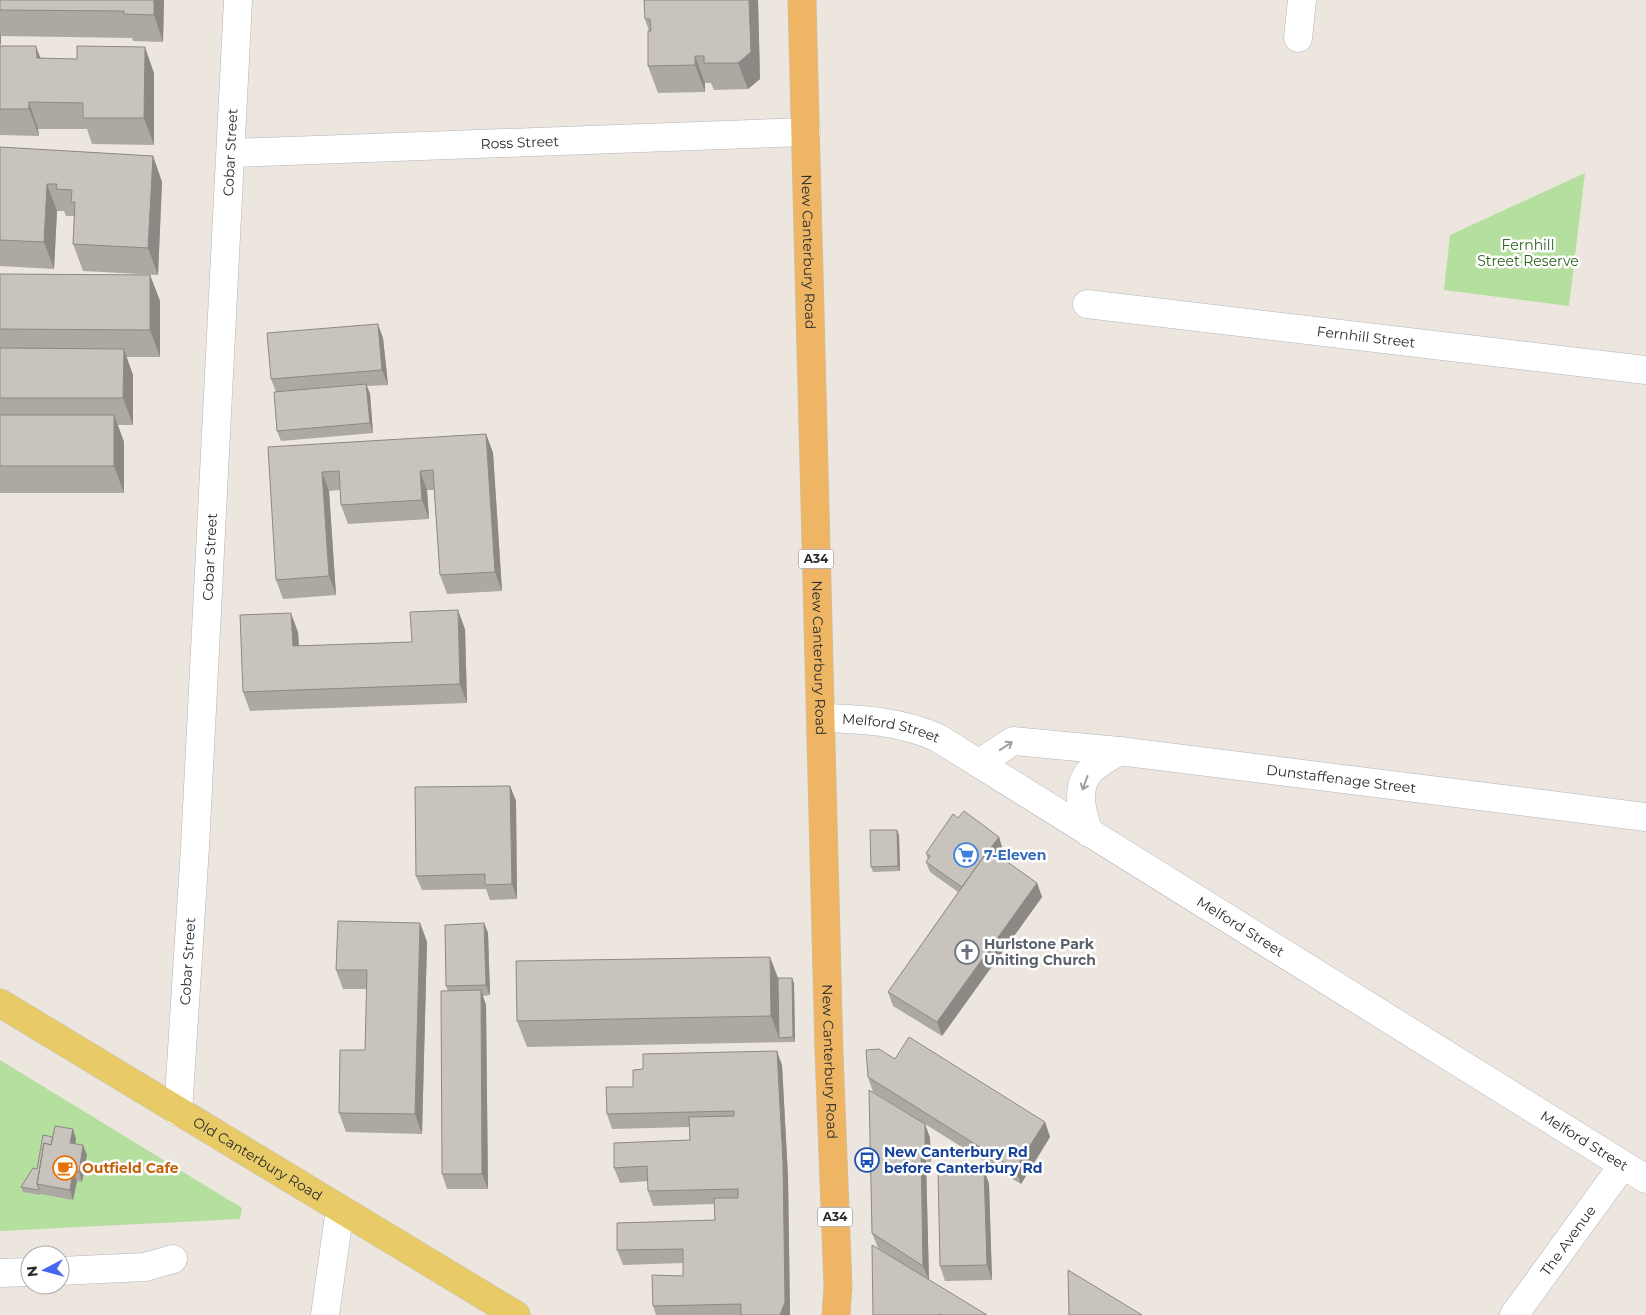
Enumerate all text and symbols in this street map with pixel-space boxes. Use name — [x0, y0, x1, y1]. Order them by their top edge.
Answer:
street label: Cobar Street — [219, 108, 241, 197]
street label: Ross Street — [480, 132, 560, 153]
street label: New Canterbury Road — [797, 174, 819, 330]
park label: Fernhill Street Reserve — [1477, 236, 1579, 270]
street label: Fernhill Street — [1316, 322, 1417, 352]
street label: Cobar Street — [199, 512, 221, 601]
road number: A34 — [798, 550, 834, 568]
street label: New Canterbury Road — [808, 580, 830, 735]
street label: Melford Street — [841, 710, 943, 747]
one-way arrow — [999, 740, 1013, 751]
street label: Dunstaffenage Street — [1265, 761, 1417, 797]
one-way arrow — [1080, 775, 1089, 790]
supermarket icon: 7-Eleven — [953, 842, 979, 868]
place label: 7-Eleven — [984, 846, 1046, 864]
street label: Melford Street — [1193, 892, 1288, 961]
street label: Cobar Street — [176, 917, 199, 1006]
place label: Hurlstone Park Uniting Church — [984, 935, 1096, 969]
church icon: Hurlstone Park Uniting Church — [954, 939, 980, 965]
street label: New Canterbury Road — [818, 984, 841, 1139]
street label: Melford Street — [1537, 1107, 1632, 1175]
street label: Old Canterbury Road — [190, 1113, 326, 1205]
place label: New Canterbury Rd before Canterbury Rd — [884, 1143, 1042, 1177]
bus stop icon: New Canterbury Rd before Canterbury Rd — [854, 1147, 880, 1173]
cafe icon: Outfield Cafe — [52, 1155, 78, 1181]
place label: Outfield Cafe — [82, 1159, 179, 1177]
street label: The Avenue — [1537, 1202, 1600, 1279]
road number: A34 — [818, 1208, 852, 1226]
north arrow — [20, 1245, 70, 1295]
text: N — [23, 1265, 42, 1278]

